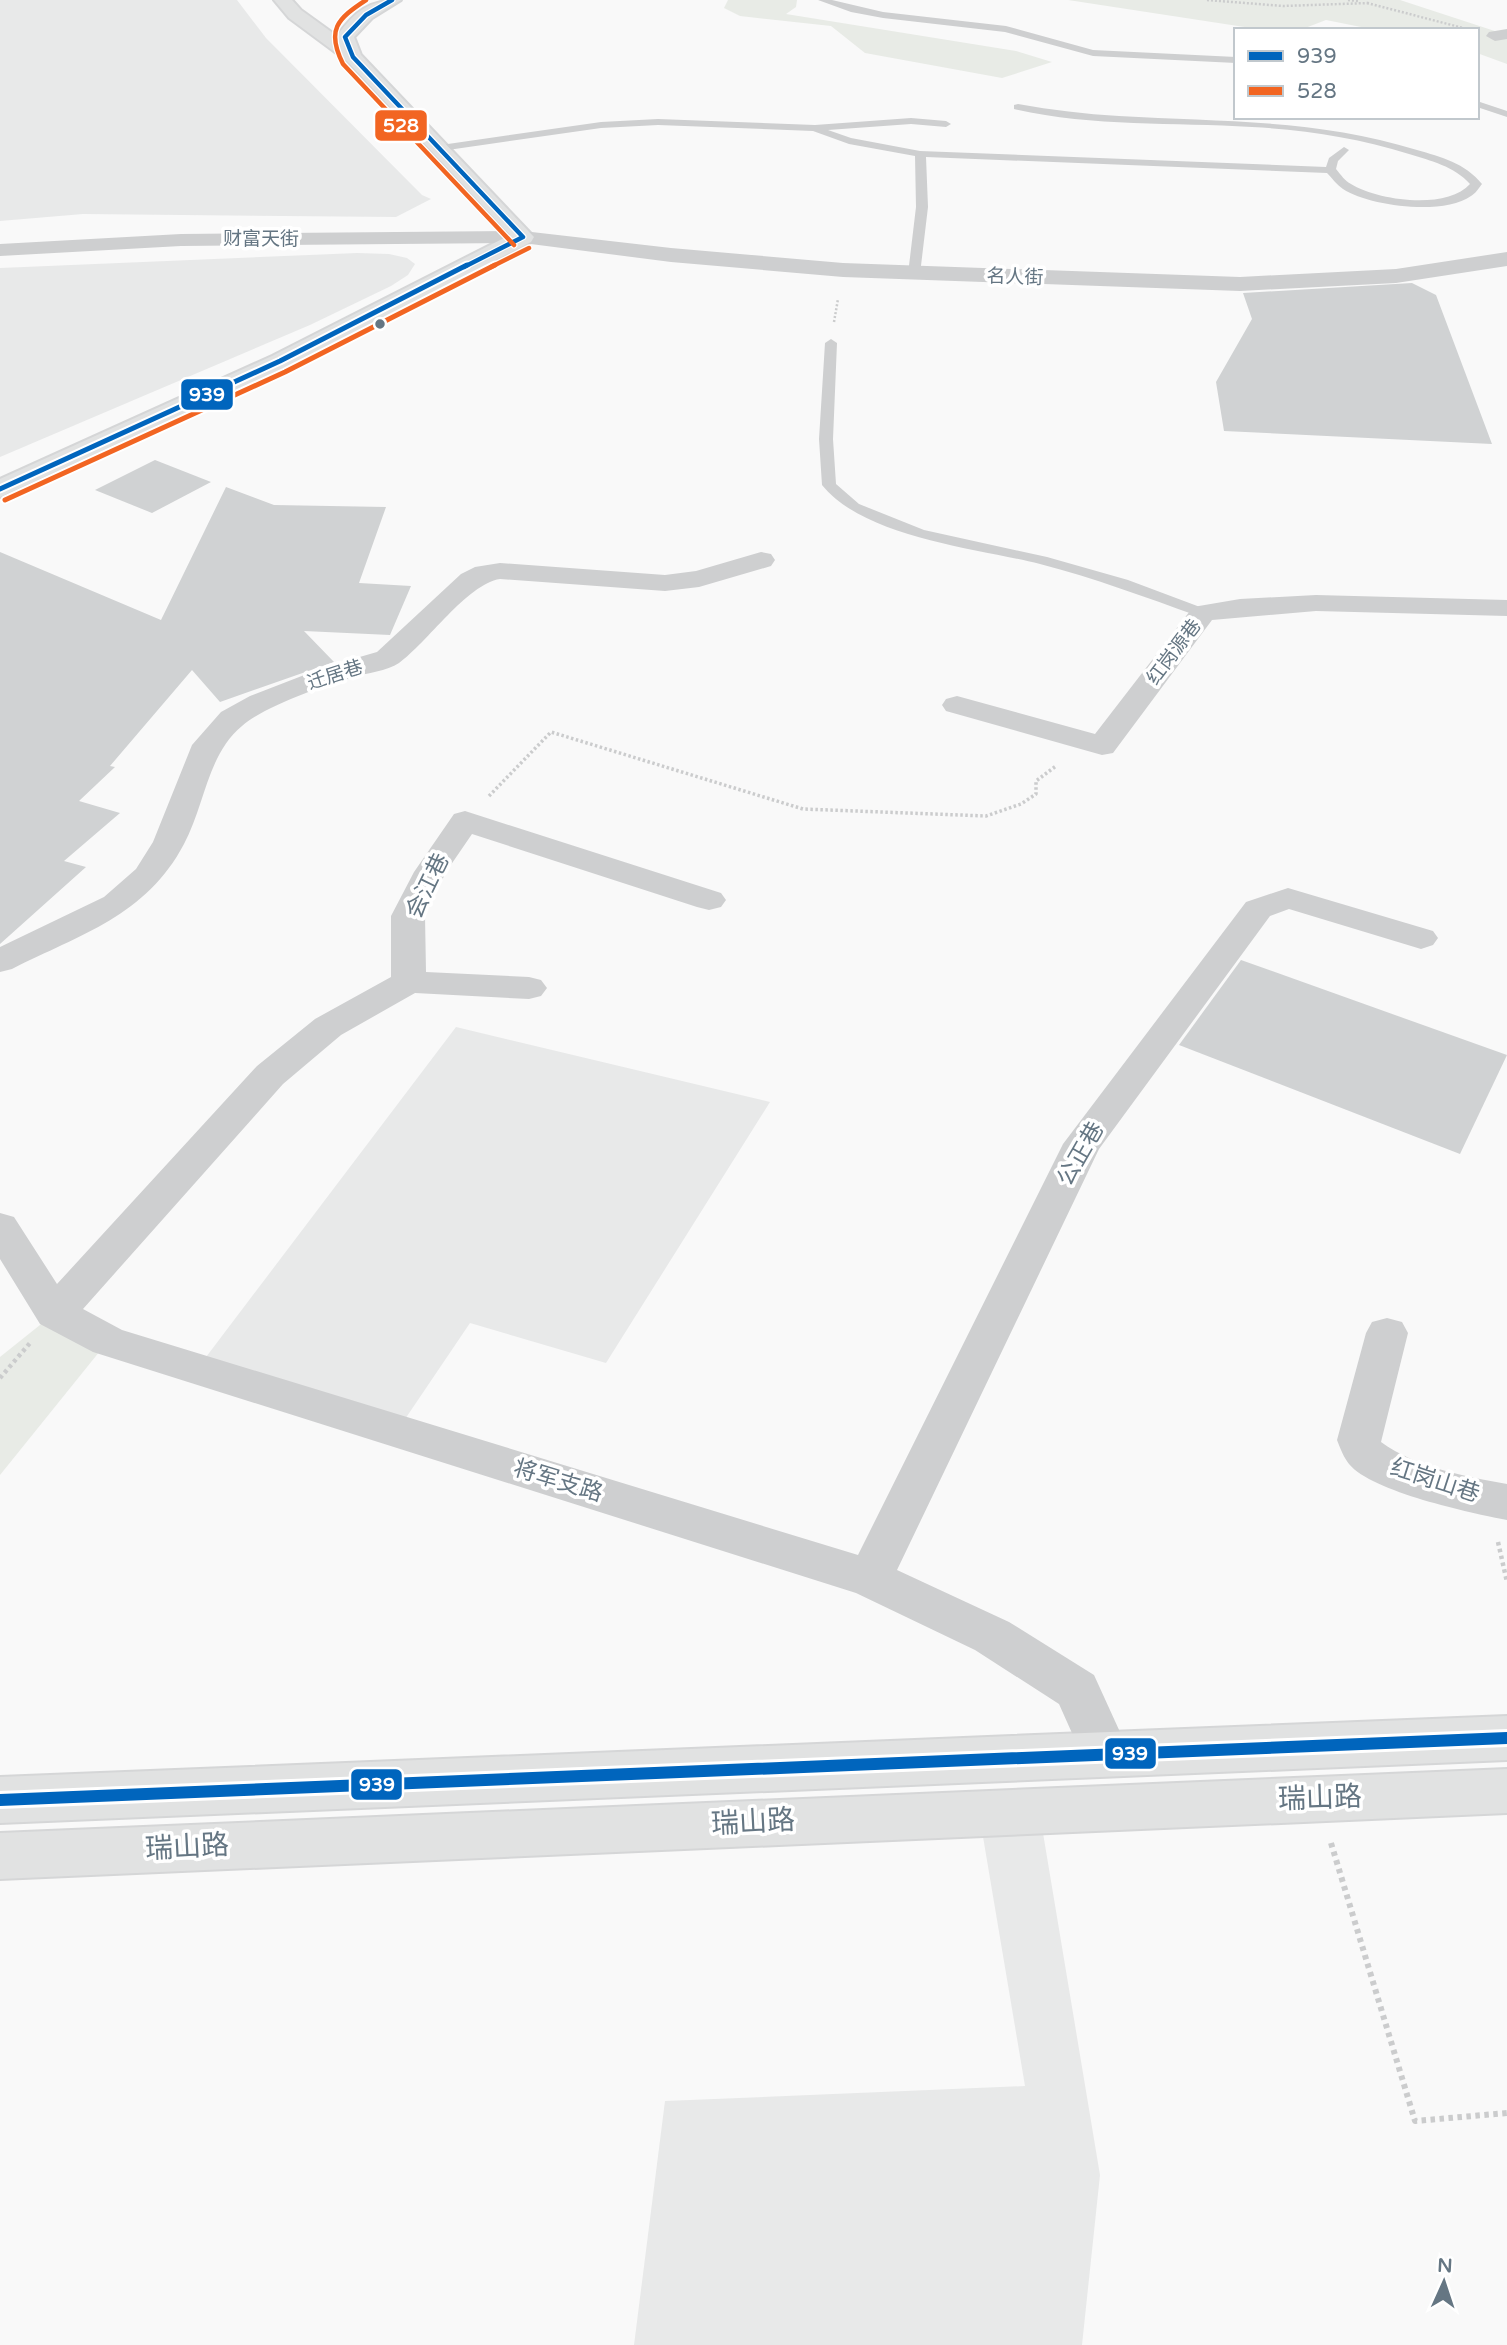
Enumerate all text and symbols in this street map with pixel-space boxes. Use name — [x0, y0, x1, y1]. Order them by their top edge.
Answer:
legend — [1234, 28, 1479, 119]
text: 939 — [1297, 44, 1337, 69]
text: 528 — [1297, 79, 1337, 104]
line badge: 528 — [374, 109, 428, 142]
text: 528 — [383, 115, 419, 137]
street label: 财富天街 — [223, 228, 299, 250]
street label: 名人街 — [986, 265, 1044, 289]
unlabelled marker — [373, 317, 387, 331]
line badge: 939 — [180, 378, 234, 411]
text: 939 — [189, 384, 225, 406]
street label: 红岗源巷 — [1142, 615, 1206, 689]
street label: 迁居巷 — [304, 656, 366, 694]
street label: 会江巷 — [400, 849, 456, 923]
street label: 公正巷 — [1052, 1117, 1110, 1191]
street label: 红岗山巷 — [1387, 1453, 1483, 1509]
street label: 将军支路 — [510, 1454, 606, 1508]
line badge: 939 — [1104, 1737, 1157, 1770]
text: 939 — [1112, 1743, 1148, 1765]
line badge: 939 — [350, 1768, 403, 1801]
text: 939 — [359, 1774, 395, 1796]
street label: 瑞山路 — [1277, 1780, 1363, 1816]
street label: 瑞山路 — [710, 1803, 796, 1841]
street label: 瑞山路 — [144, 1828, 230, 1866]
north arrow — [1409, 2247, 1479, 2317]
text: N — [1437, 2255, 1453, 2277]

